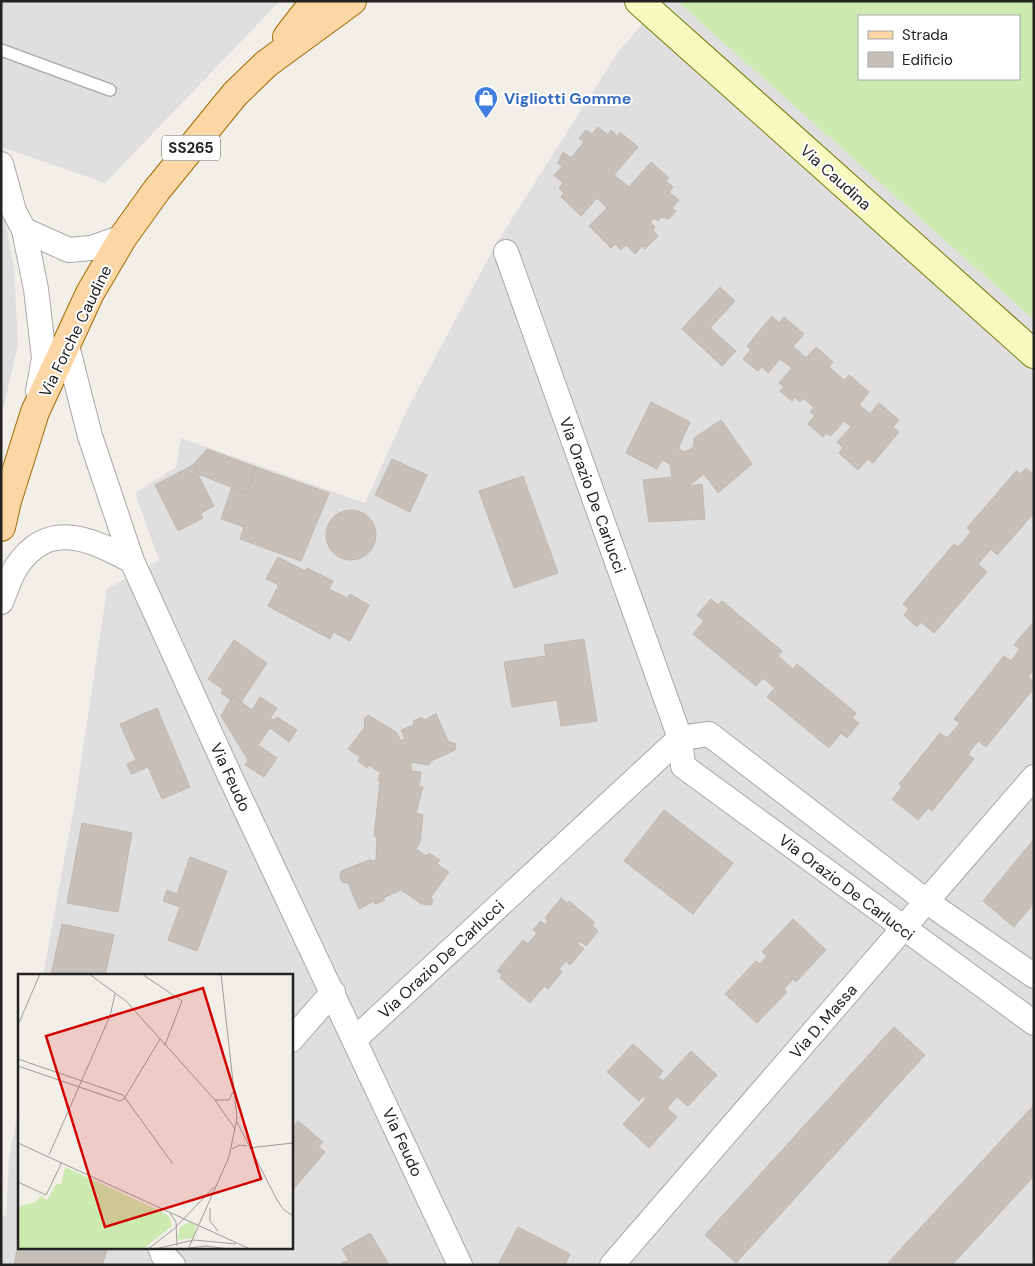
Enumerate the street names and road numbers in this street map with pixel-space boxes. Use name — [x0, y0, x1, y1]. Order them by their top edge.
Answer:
road number: SS265 — [162, 136, 220, 160]
street label: Via Caudina — [796, 140, 876, 215]
street label: Via Forche Caudine — [34, 262, 116, 401]
street label: Via Orazio De Carlucci — [554, 414, 631, 576]
street label: Via Feudo — [205, 739, 256, 815]
street label: Via Orazio De Carlucci — [775, 829, 919, 945]
street label: Via Orazio De Carlucci — [374, 896, 509, 1023]
street label: Via D. Massa — [785, 980, 862, 1063]
street label: Via Feudo — [377, 1104, 428, 1180]

